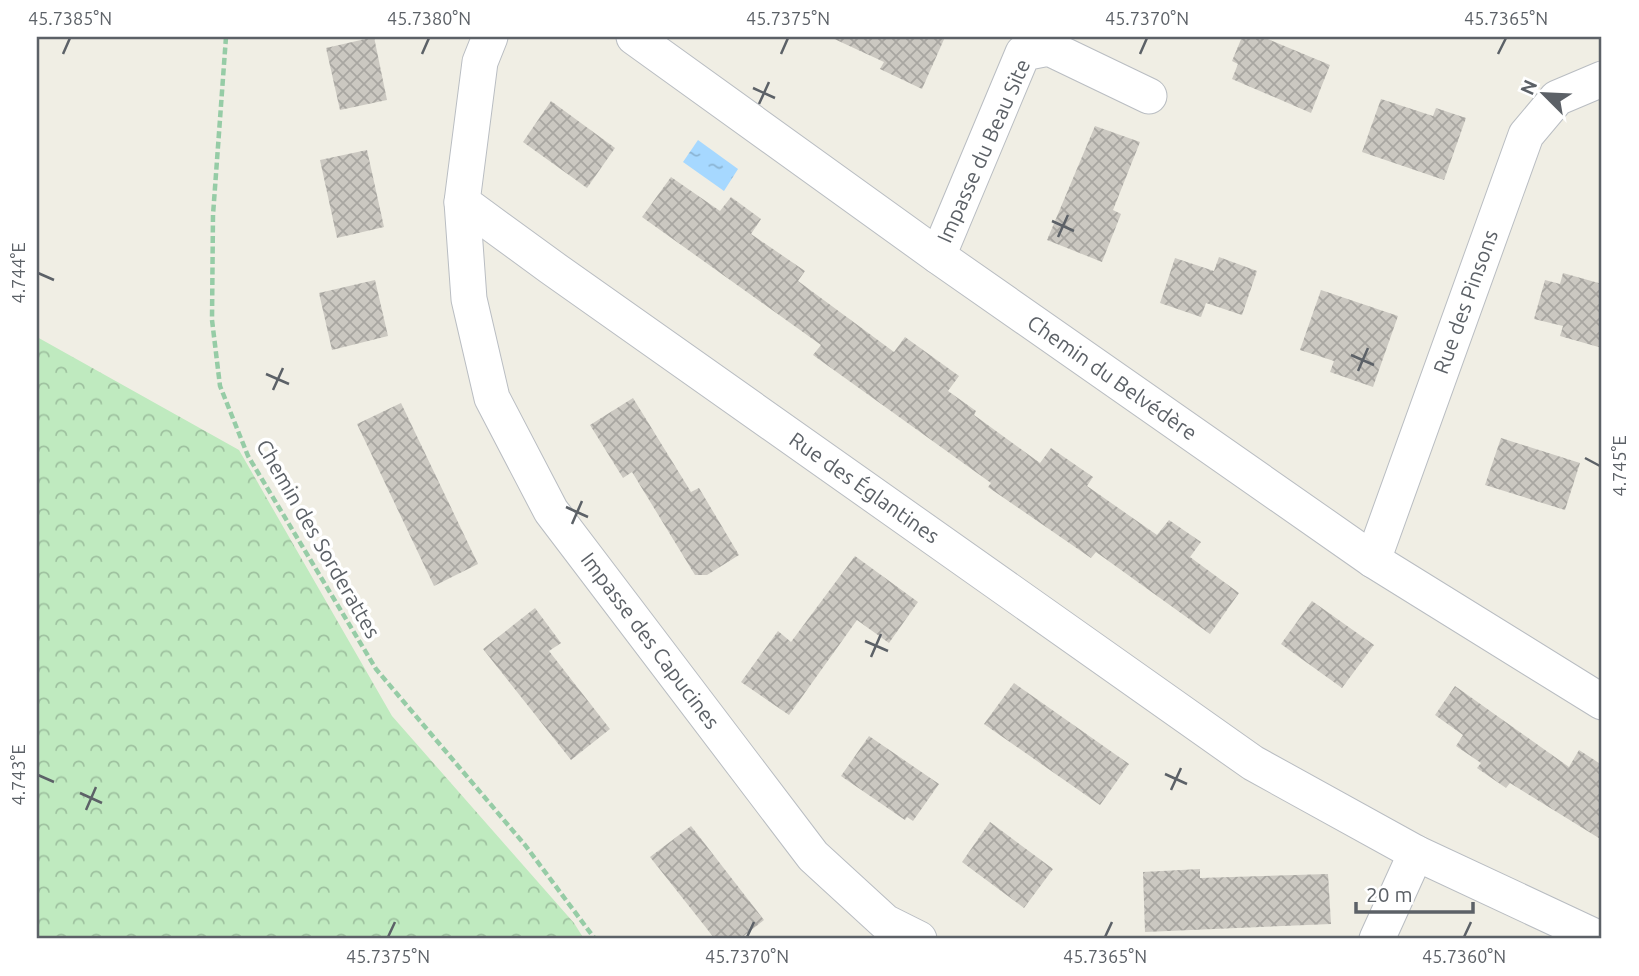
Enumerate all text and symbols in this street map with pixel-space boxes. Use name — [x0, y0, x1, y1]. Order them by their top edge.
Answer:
text: 45.7385°N — [28, 8, 112, 28]
text: 45.7380°N — [387, 8, 471, 28]
text: 45.7375°N — [746, 8, 830, 28]
text: 45.7370°N — [1105, 8, 1189, 28]
text: 45.7365°N — [1464, 8, 1548, 28]
street label: Impasse du Beau Site — [932, 55, 1034, 246]
north arrow — [1510, 60, 1580, 130]
text: N — [1516, 76, 1541, 98]
street label: Rue des Pinsons — [1428, 226, 1502, 377]
text: 4.744°E — [8, 243, 28, 303]
street label: Chemin du Belvédère — [1023, 310, 1202, 445]
street label: Rue des Églantines — [785, 427, 944, 548]
street label: Chemin des Sorderattes — [252, 435, 386, 642]
text: 4.745°E — [1609, 436, 1629, 496]
street label: Impasse des Capucines — [577, 548, 725, 733]
text: 4.743°E — [8, 745, 28, 805]
scale bar — [1356, 871, 1473, 915]
text: 20 m — [1366, 882, 1413, 906]
text: 45.7375°N — [346, 946, 430, 966]
text: 45.7370°N — [705, 946, 789, 966]
text: 45.7365°N — [1063, 946, 1147, 966]
text: 45.7360°N — [1422, 946, 1506, 966]

